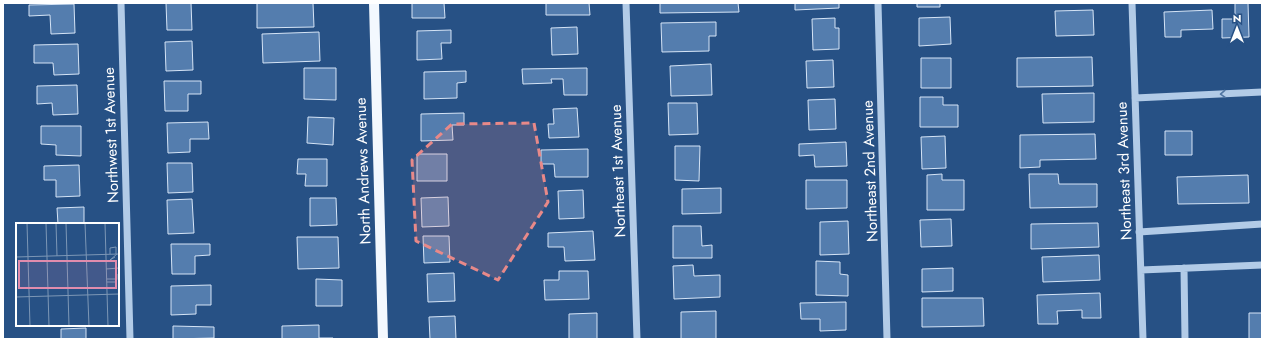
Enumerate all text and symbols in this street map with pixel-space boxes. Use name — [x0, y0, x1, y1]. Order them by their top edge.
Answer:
north arrow — [1217, 8, 1257, 48]
text: N — [1233, 10, 1241, 26]
street label: Northwest 1st Avenue — [98, 66, 124, 203]
one-way arrow — [1220, 90, 1226, 99]
street label: North Andrews Avenue — [349, 97, 377, 245]
street label: Northeast 2nd Avenue — [857, 100, 883, 242]
street label: Northeast 3rd Avenue — [1111, 101, 1137, 241]
street label: Northeast 1st Avenue — [605, 104, 631, 238]
inset map — [16, 223, 119, 326]

